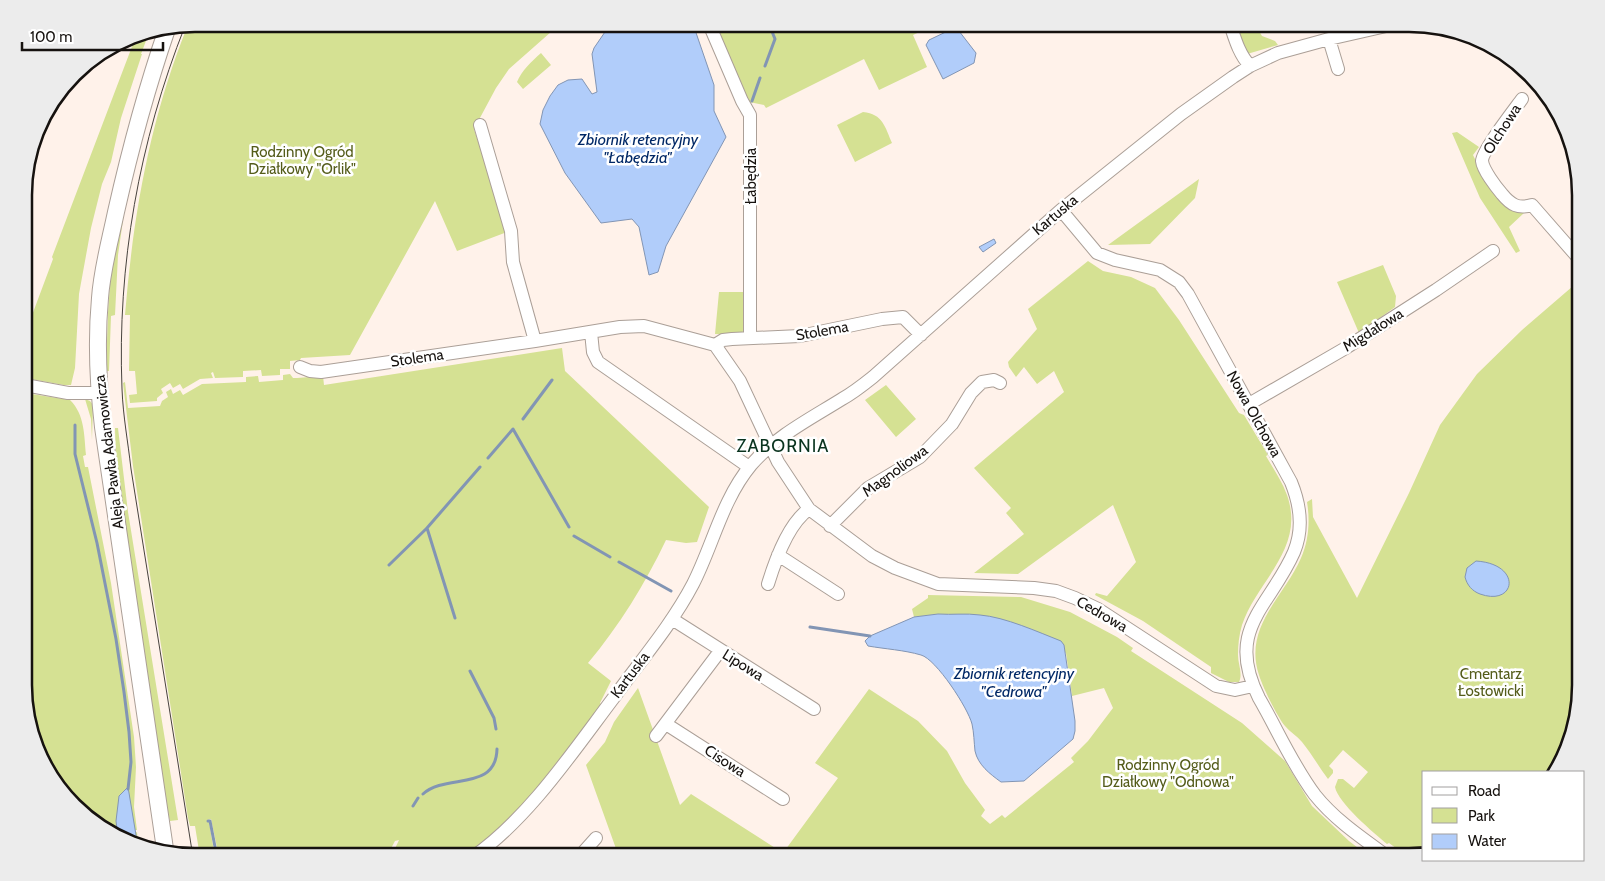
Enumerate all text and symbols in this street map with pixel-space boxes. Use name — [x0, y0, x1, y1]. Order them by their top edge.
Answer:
scale bar — [22, 20, 164, 52]
text: 100 m — [30, 28, 72, 46]
street label: Olchowa — [1479, 100, 1525, 157]
water label: Zbiornik retencyjny "Łabędzia" — [577, 130, 699, 167]
park label: Rodzinny Ogród Działkowy "Orlik" — [248, 143, 356, 178]
street label: Łabędzia — [742, 147, 760, 204]
street label: Kartuska — [1029, 190, 1082, 239]
street label: Migdałowa — [1339, 304, 1407, 356]
street label: Stolema — [794, 317, 851, 344]
street label: Stolema — [389, 345, 445, 371]
street label: Nowa Olchowa — [1223, 368, 1286, 461]
street label: Aleja Pawła Adamowicza — [90, 373, 127, 530]
district label: ZABORNIA — [737, 435, 829, 457]
street label: Magnoliowa — [859, 441, 932, 501]
street label: Cedrowa — [1073, 592, 1131, 636]
street label: Lipowa — [719, 645, 768, 685]
street label: Kartuska — [607, 648, 654, 702]
water label: Zbiornik retencyjny "Cedrowa" — [953, 664, 1075, 701]
park label: Cmentarz Łostowicki — [1458, 665, 1524, 700]
street label: Cisowa — [701, 741, 750, 781]
park label: Rodzinny Ogród Działkowy "Odnowa" — [1102, 756, 1234, 791]
legend — [1422, 771, 1585, 861]
text: Road — [1468, 782, 1501, 800]
text: Park — [1468, 807, 1495, 825]
text: Water — [1468, 832, 1506, 850]

